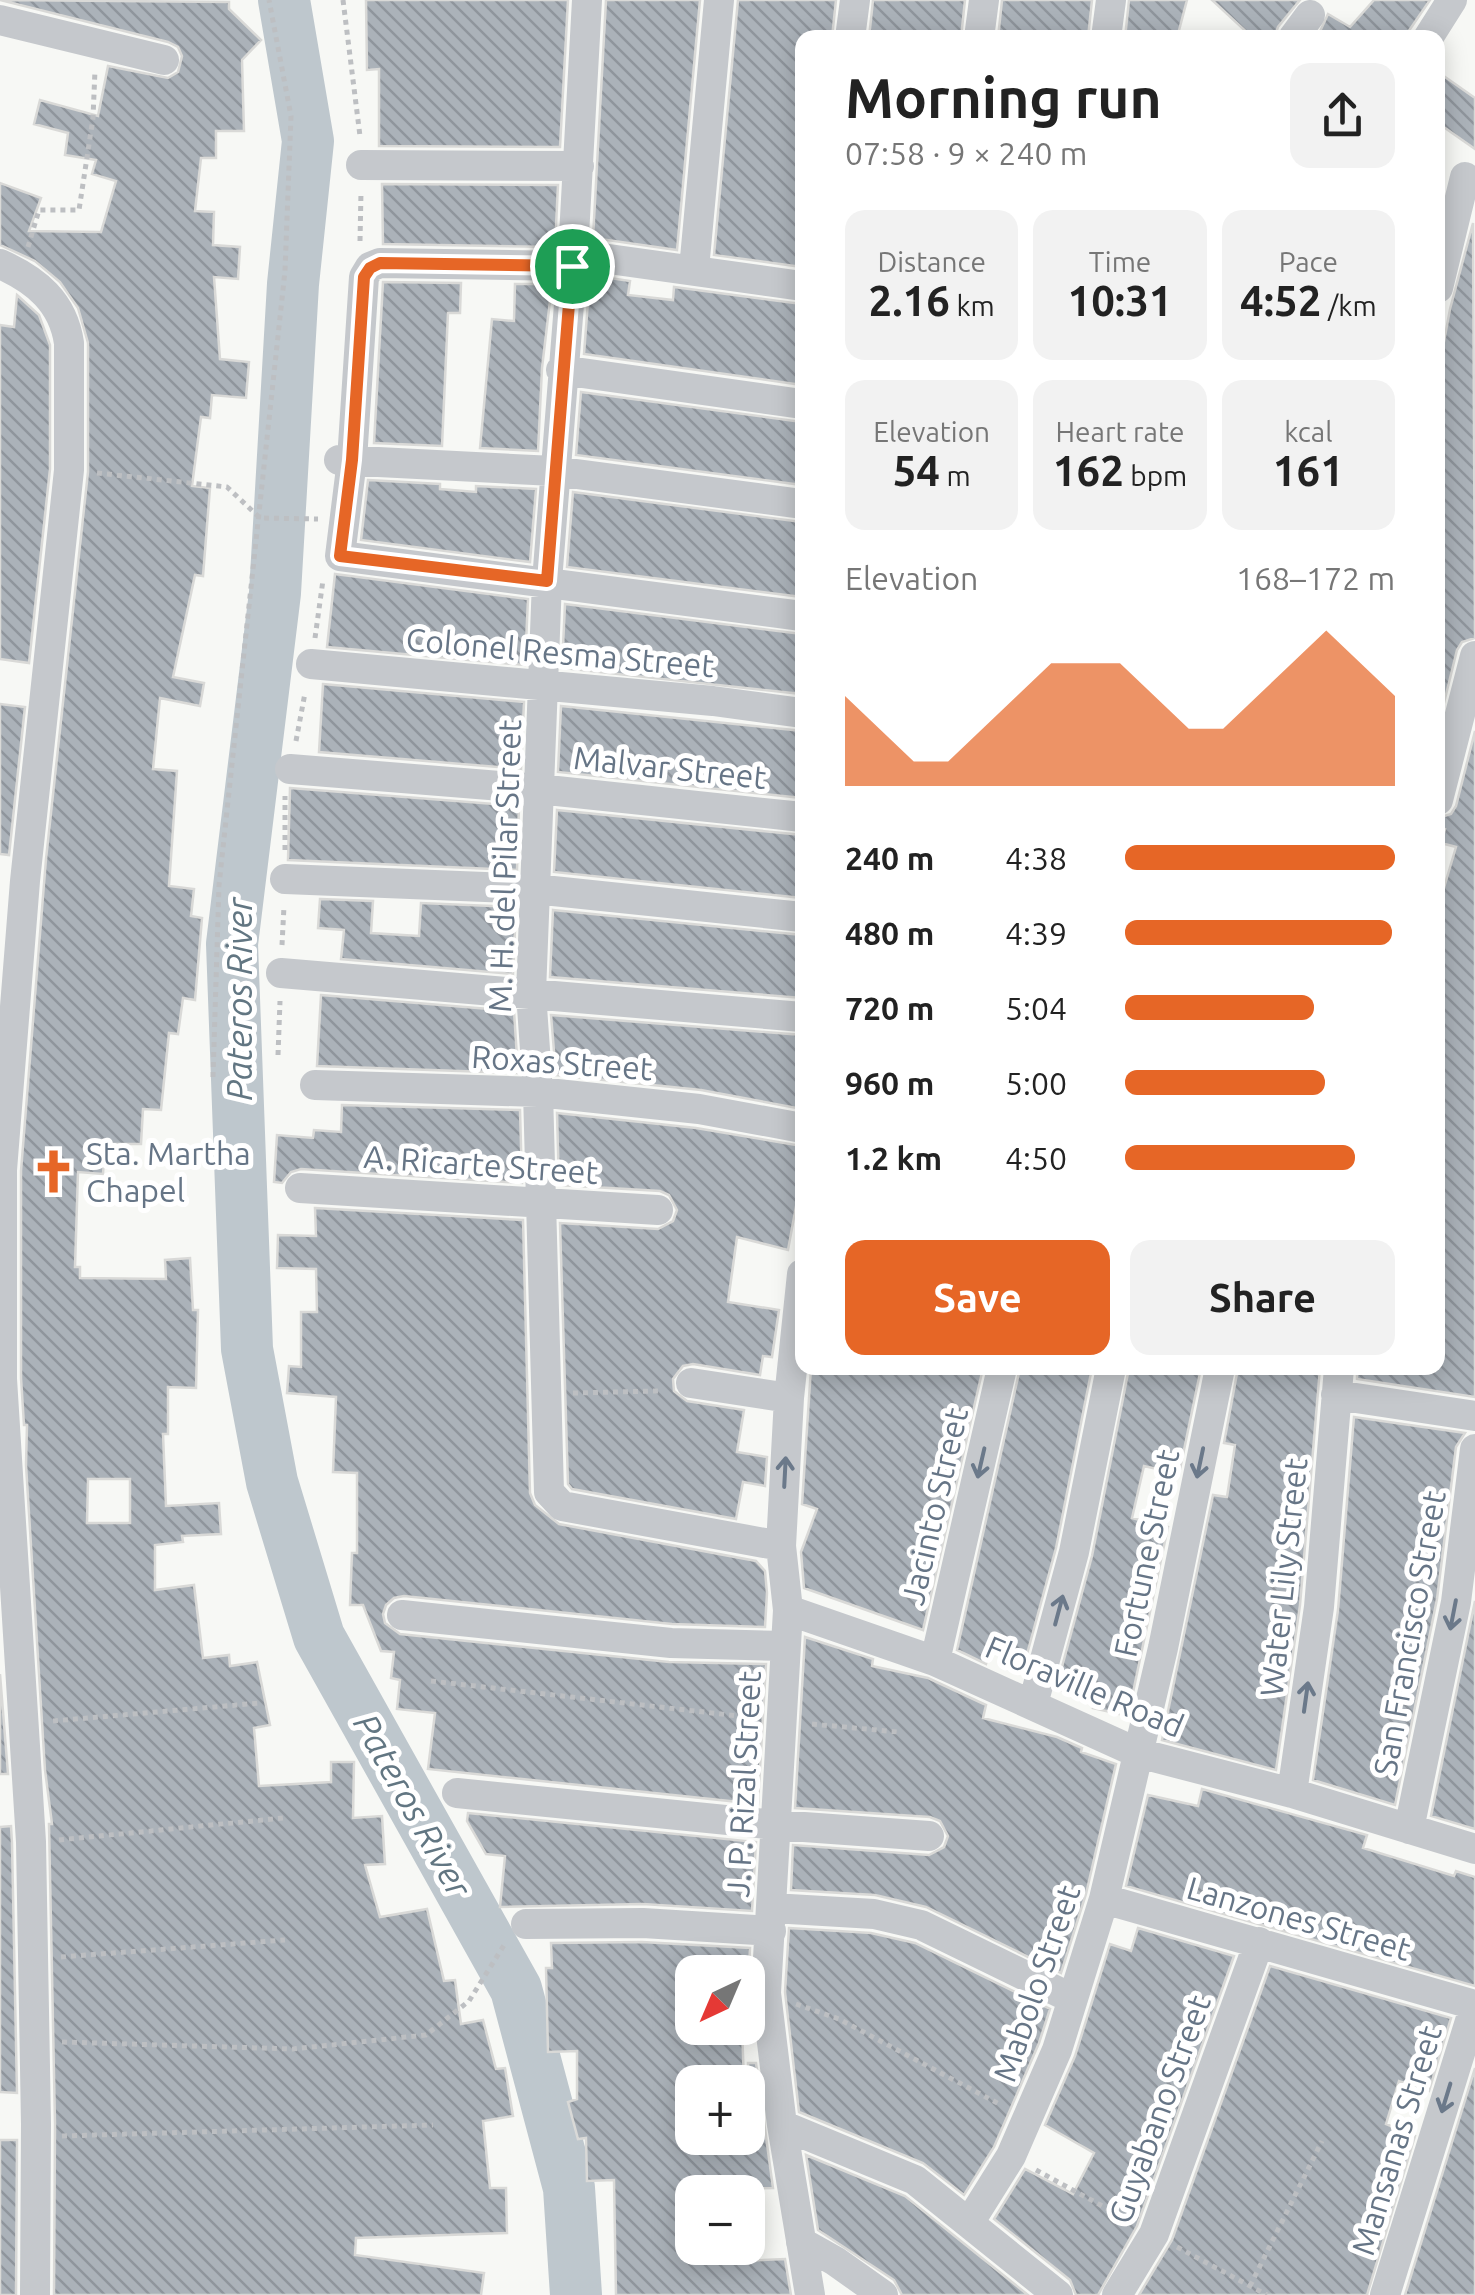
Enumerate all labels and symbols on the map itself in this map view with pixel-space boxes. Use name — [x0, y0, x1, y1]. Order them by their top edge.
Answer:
pin — [530, 224, 615, 309]
street label: Colonel Resma Street — [404, 621, 716, 683]
street label: M. H. del Pilar Street — [481, 718, 527, 1013]
street label: Malvar Street — [572, 739, 768, 795]
water label: Pateros River — [219, 896, 259, 1101]
street label: Roxas Street — [470, 1038, 654, 1086]
place label: Sta. Martha Chapel — [86, 1135, 251, 1208]
street label: A. Ricarte Street — [363, 1138, 600, 1190]
church icon: Sta. Martha Chapel — [29, 1147, 77, 1195]
street label: Jacinto Street — [894, 1404, 974, 1608]
one-way arrow — [970, 1446, 989, 1478]
street label: Fortune Street — [1106, 1446, 1186, 1660]
one-way arrow — [1190, 1446, 1209, 1478]
one-way arrow — [776, 1456, 795, 1488]
street label: Water Lily Street — [1253, 1456, 1313, 1698]
street label: San Francisco Street — [1366, 1487, 1452, 1778]
one-way arrow — [1050, 1595, 1069, 1626]
one-way arrow — [1443, 1598, 1462, 1630]
street label: Floraville Road — [981, 1628, 1189, 1744]
street label: J. P. Rizal Street — [719, 1669, 767, 1898]
one-way arrow — [1297, 1681, 1316, 1714]
water label: Pateros River — [346, 1706, 481, 1905]
street label: Lanzones Street — [1183, 1869, 1415, 1967]
street label: Mabolo Street — [986, 1880, 1087, 2086]
north arrow — [675, 1955, 765, 2045]
street label: Guyabano Street — [1101, 1990, 1217, 2228]
street label: Mansanas Street — [1344, 2020, 1448, 2259]
one-way arrow — [1436, 2082, 1454, 2113]

